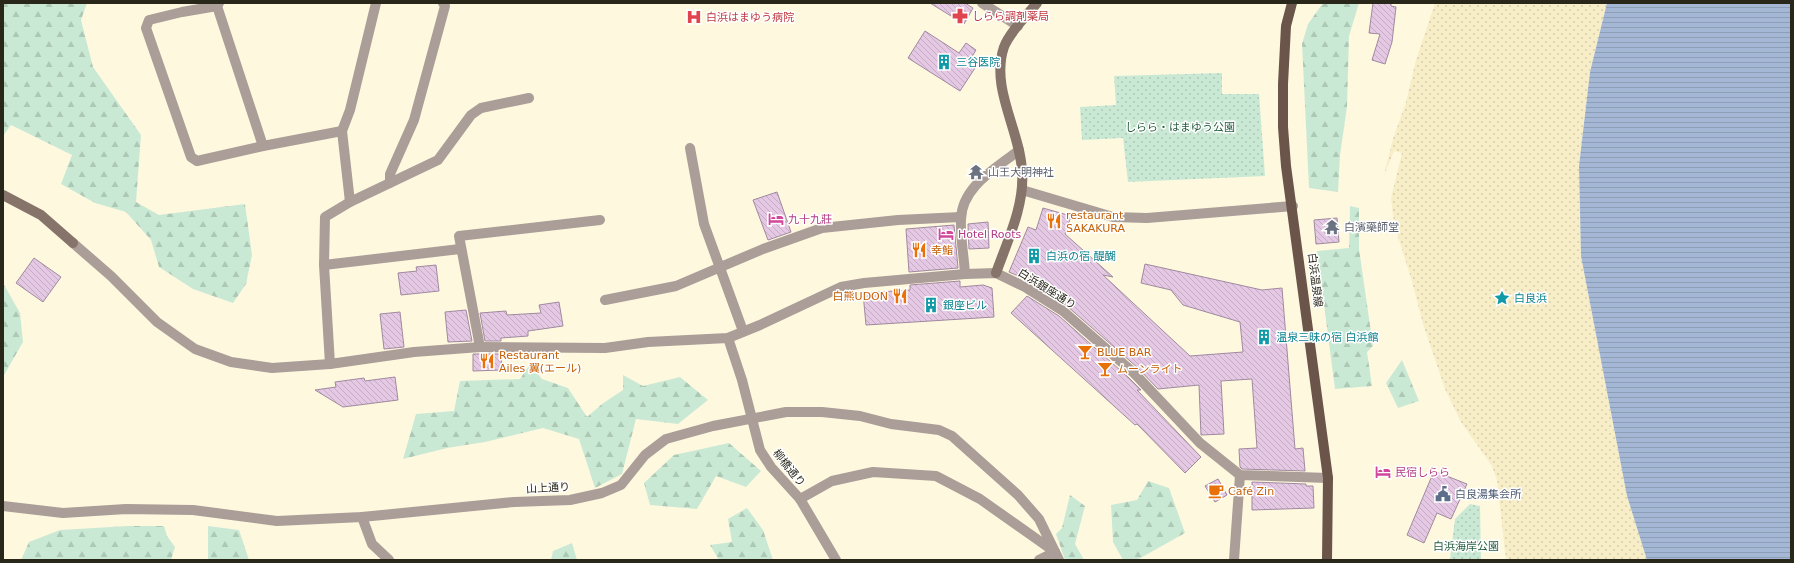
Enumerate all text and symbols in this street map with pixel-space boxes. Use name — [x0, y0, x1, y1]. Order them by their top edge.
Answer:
pharmacy icon: しらら調剤薬局 — [951, 7, 969, 25]
hospital icon: 白浜はまゆう病院 — [685, 8, 703, 26]
place label: しらら調剤薬局 — [972, 10, 1049, 23]
place label: 白浜はまゆう病院 — [706, 11, 794, 24]
building icon: 三谷医院 — [935, 53, 953, 71]
place label: 三谷医院 — [956, 56, 1000, 69]
park label: しらら・はまゆう公園 — [1125, 121, 1235, 134]
temple icon: 山王大明神社 — [967, 163, 985, 181]
place label: 山王大明神社 — [988, 166, 1054, 179]
place label: restaurant SAKAKURA — [1066, 209, 1125, 235]
hotel icon: 九十九莊 — [767, 210, 785, 228]
restaurant icon: restaurant SAKAKURA — [1045, 212, 1063, 230]
place label: 九十九莊 — [788, 213, 832, 226]
temple icon: 白濱藥師堂 — [1323, 218, 1341, 236]
place label: 白濱藥師堂 — [1344, 221, 1399, 234]
hotel icon: Hotel Roots — [937, 225, 955, 243]
place label: Hotel Roots — [958, 228, 1022, 241]
restaurant icon: 幸鮨 — [910, 241, 928, 259]
place label: 幸鮨 — [931, 244, 953, 257]
building icon: 白浜の宿 醍醐 — [1025, 247, 1043, 265]
place label: 白浜の宿 醍醐 — [1046, 250, 1116, 263]
street label: 白浜温泉線 — [1305, 252, 1325, 308]
street label: 白浜銀座通り — [1016, 266, 1078, 312]
restaurant icon: 白熊UDON — [891, 287, 909, 305]
place icon: 白良浜 — [1493, 289, 1511, 307]
place label: 白熊UDON — [833, 290, 888, 303]
place label: 白良浜 — [1514, 292, 1547, 305]
building icon: 銀座ビル — [922, 296, 940, 314]
place label: 銀座ビル — [943, 299, 987, 312]
building icon: 温泉三昧の宿 白浜館 — [1255, 328, 1273, 346]
place label: 温泉三昧の宿 白浜館 — [1276, 331, 1379, 344]
bar icon: BLUE BAR — [1076, 343, 1094, 361]
place label: BLUE BAR — [1097, 346, 1152, 359]
place label: Restaurant Ailes 翼(エール) — [499, 349, 581, 375]
restaurant icon: Restaurant Ailes 翼(エール) — [478, 352, 496, 370]
bar icon: ムーンライト — [1096, 360, 1114, 378]
place label: ムーンライト — [1117, 363, 1182, 376]
street label: 柳橋通り — [770, 447, 808, 489]
hotel icon: 民宿しらら — [1374, 463, 1392, 481]
place label: 民宿しらら — [1395, 466, 1450, 479]
street label: 山上通り — [526, 480, 570, 496]
cafe icon: Café Zin — [1207, 482, 1225, 500]
place label: Café Zin — [1228, 485, 1274, 498]
public building icon: 白良湯集会所 — [1434, 485, 1452, 503]
place label: 白良湯集会所 — [1455, 488, 1522, 501]
park label: 白浜海岸公園 — [1433, 540, 1499, 553]

